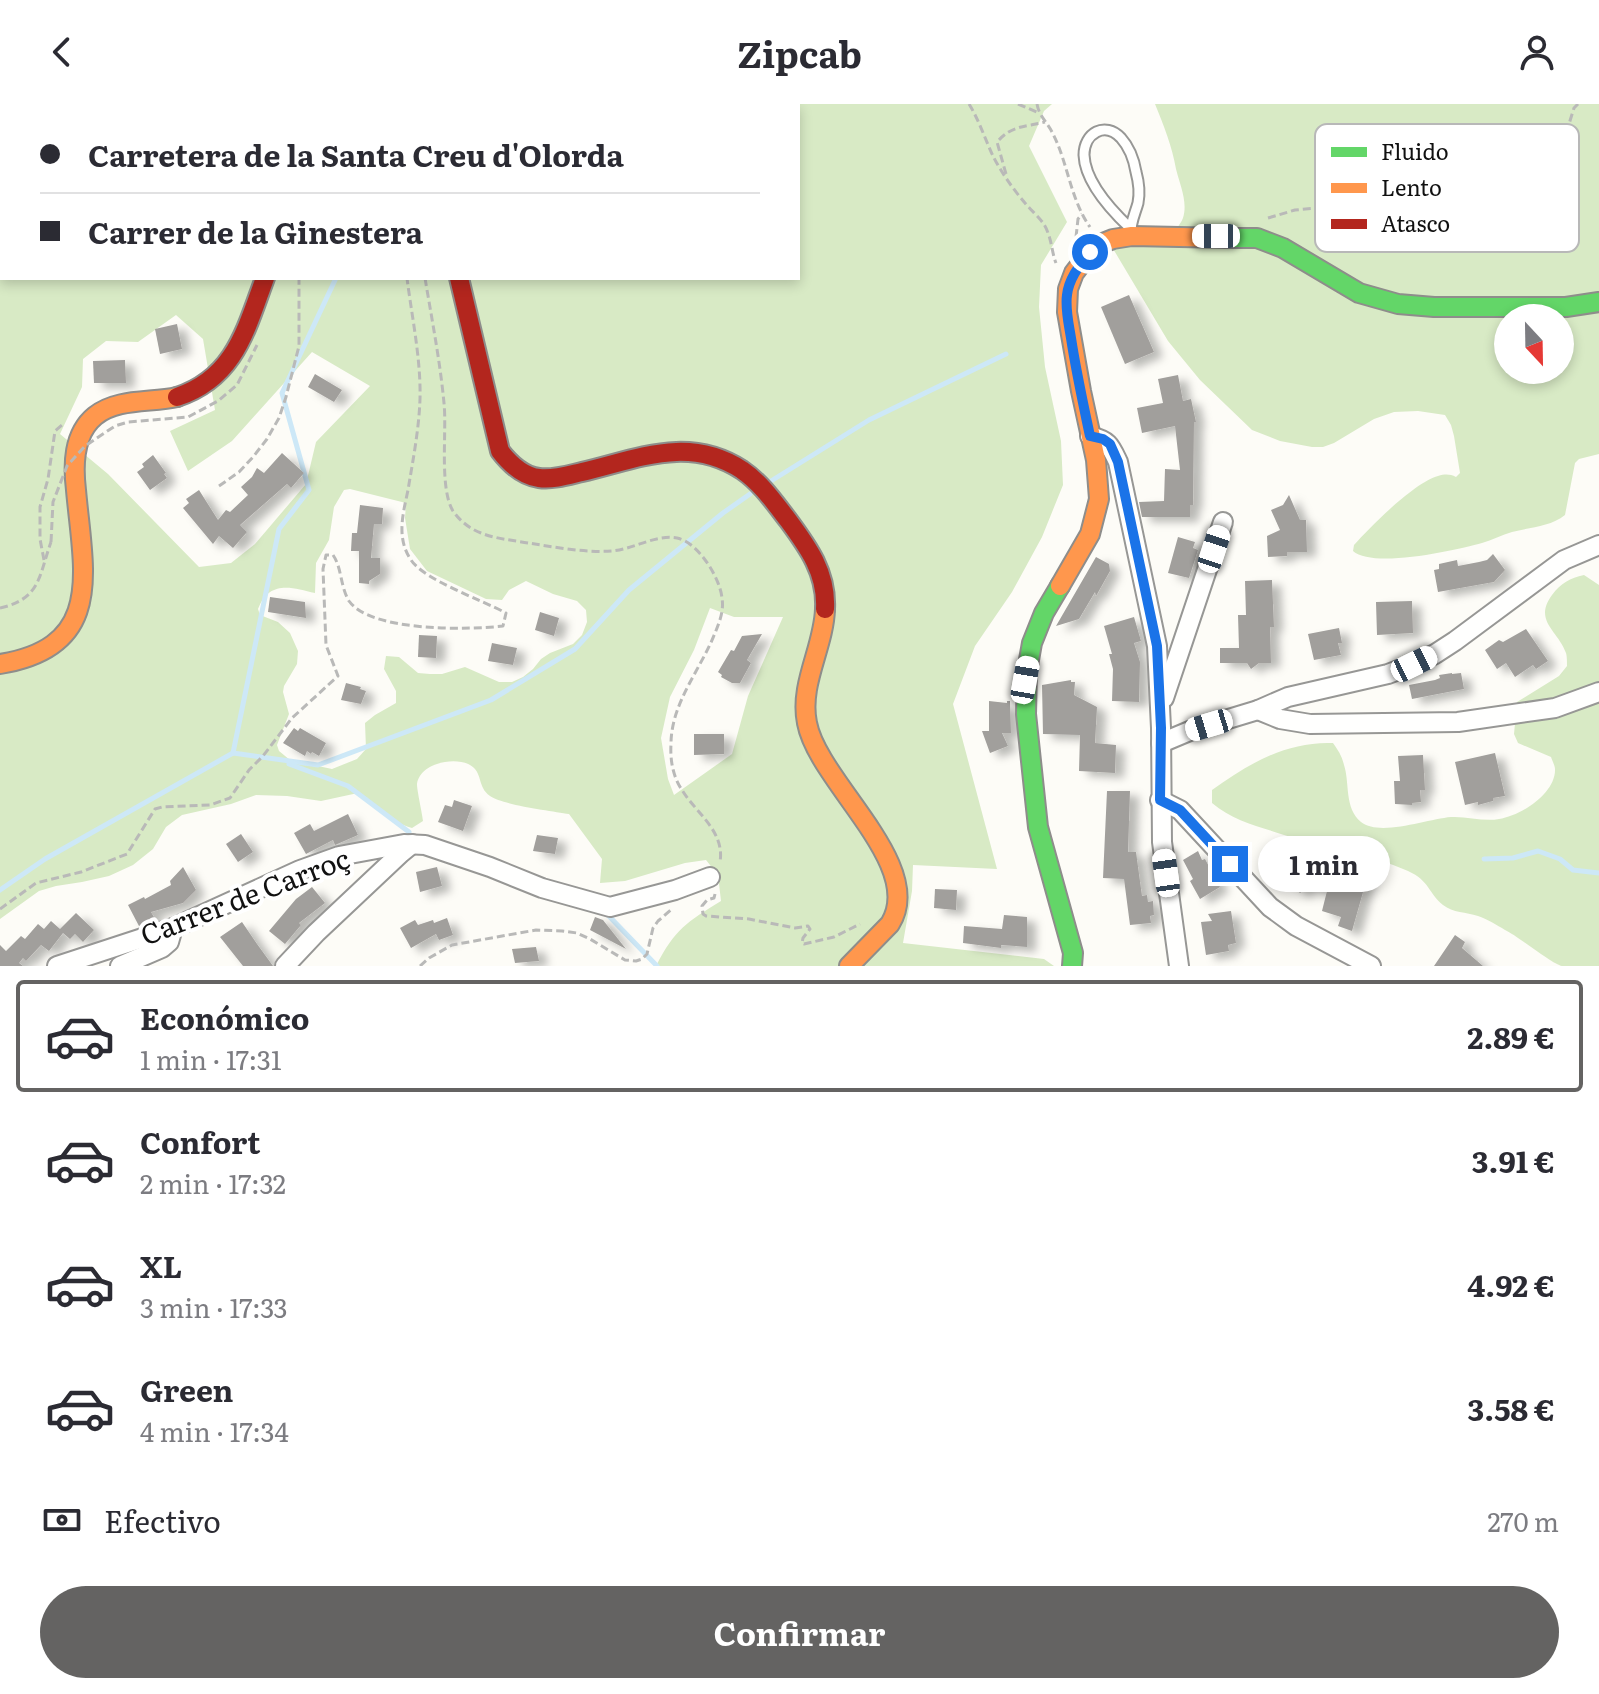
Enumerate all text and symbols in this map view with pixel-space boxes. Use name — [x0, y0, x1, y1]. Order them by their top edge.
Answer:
text: Zipcab — [737, 26, 862, 79]
icon: back — [40, 30, 84, 74]
icon: person — [1515, 30, 1559, 74]
legend — [1315, 124, 1579, 252]
text: Carretera de la Santa Creu d'Olorda — [88, 132, 624, 176]
text: Fluido — [1381, 134, 1449, 167]
text: Lento — [1381, 170, 1442, 203]
text: Atasco — [1381, 206, 1450, 239]
text: Carrer de la Ginestera — [88, 209, 423, 253]
car — [1192, 224, 1240, 248]
route start — [1072, 234, 1108, 270]
north arrow — [1494, 304, 1574, 384]
map controls — [1494, 304, 1574, 384]
car — [1195, 522, 1233, 576]
car — [1387, 643, 1441, 685]
car — [1009, 654, 1041, 706]
car — [1183, 707, 1235, 743]
street label: Carrer de Carroç — [134, 836, 355, 954]
callout: 1 min — [1258, 836, 1390, 892]
text: 1 min — [1289, 844, 1359, 883]
route end — [1212, 846, 1248, 882]
car — [1151, 848, 1181, 898]
text: Económico — [140, 995, 309, 1039]
icon: car — [44, 1000, 116, 1072]
text: 2.89 € — [1467, 1014, 1555, 1058]
text: 1 min · 17:31 — [140, 1039, 281, 1078]
text: Confort — [140, 1119, 261, 1163]
icon: car — [44, 1124, 116, 1196]
text: 3.91 € — [1472, 1138, 1555, 1182]
text: 2 min · 17:32 — [140, 1163, 286, 1202]
text: XL — [140, 1243, 182, 1287]
icon: car — [44, 1248, 116, 1320]
text: 4.92 € — [1467, 1262, 1555, 1306]
text: 3 min · 17:33 — [140, 1287, 288, 1326]
text: Green — [140, 1367, 233, 1411]
icon: car — [44, 1372, 116, 1444]
text: 3.58 € — [1468, 1386, 1555, 1430]
text: 4 min · 17:34 — [140, 1411, 289, 1450]
icon: cash — [40, 1498, 84, 1542]
text: Efectivo — [104, 1498, 221, 1542]
text: 270 m — [1487, 1501, 1559, 1540]
button: Confirmar — [40, 1586, 1559, 1678]

